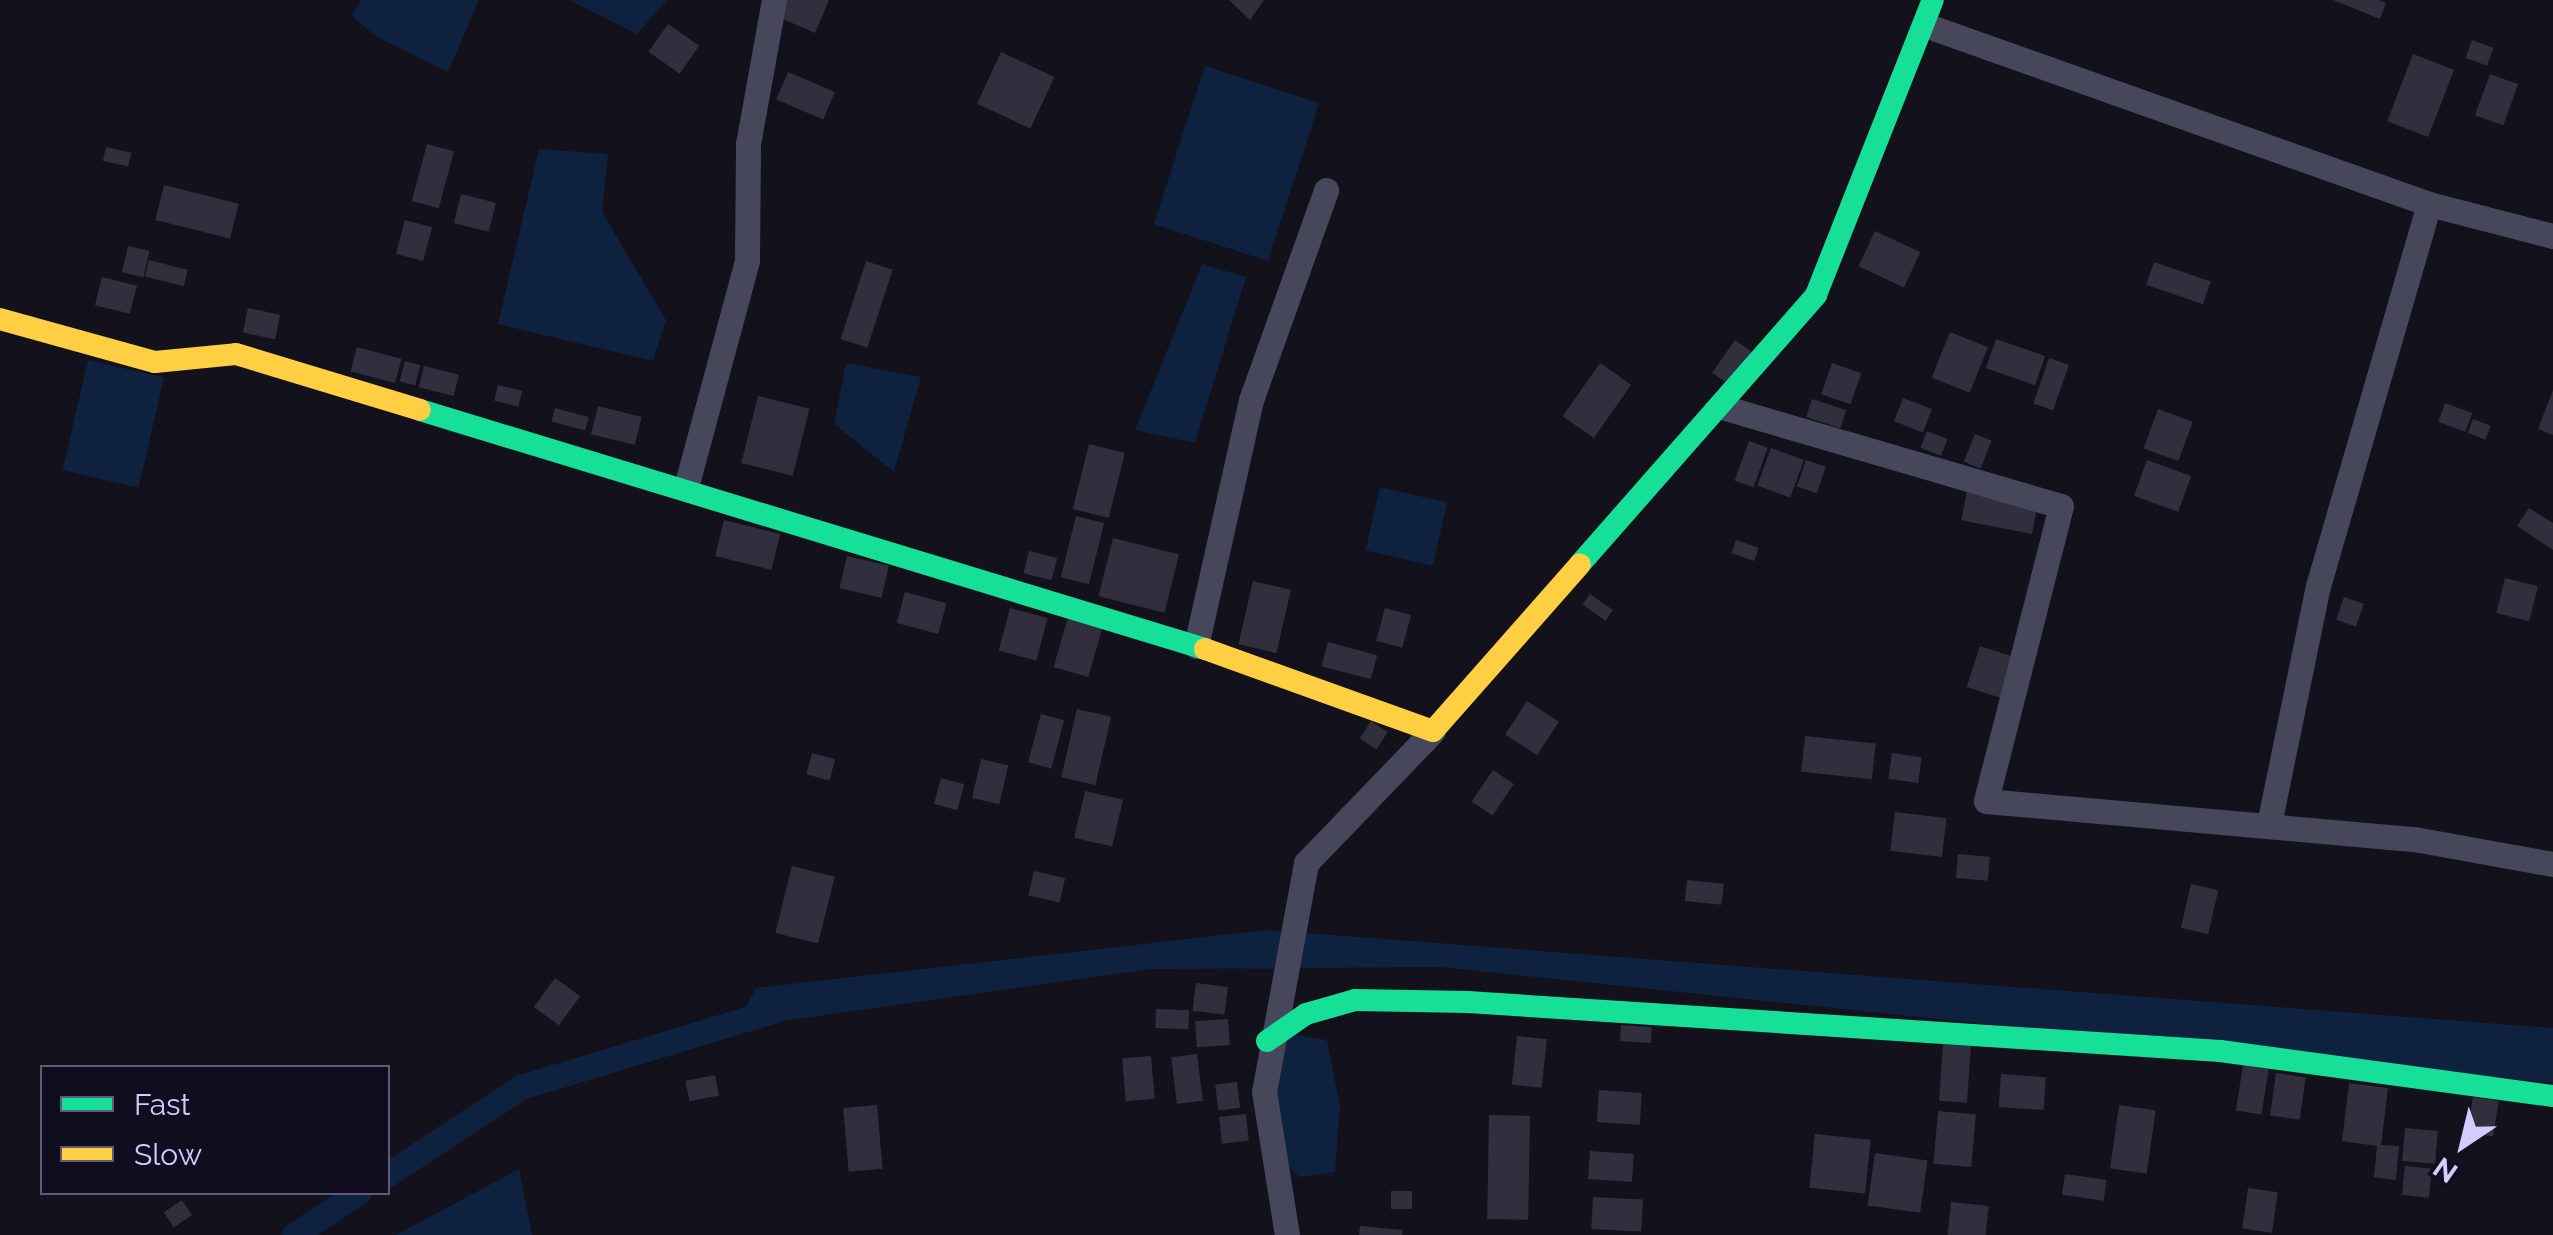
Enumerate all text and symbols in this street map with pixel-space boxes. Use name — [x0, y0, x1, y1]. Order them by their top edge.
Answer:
legend — [40, 1065, 390, 1195]
text: Fast — [134, 1087, 191, 1122]
north arrow — [2413, 1095, 2513, 1195]
text: Slow — [134, 1137, 202, 1172]
text: N — [2427, 1150, 2464, 1190]

